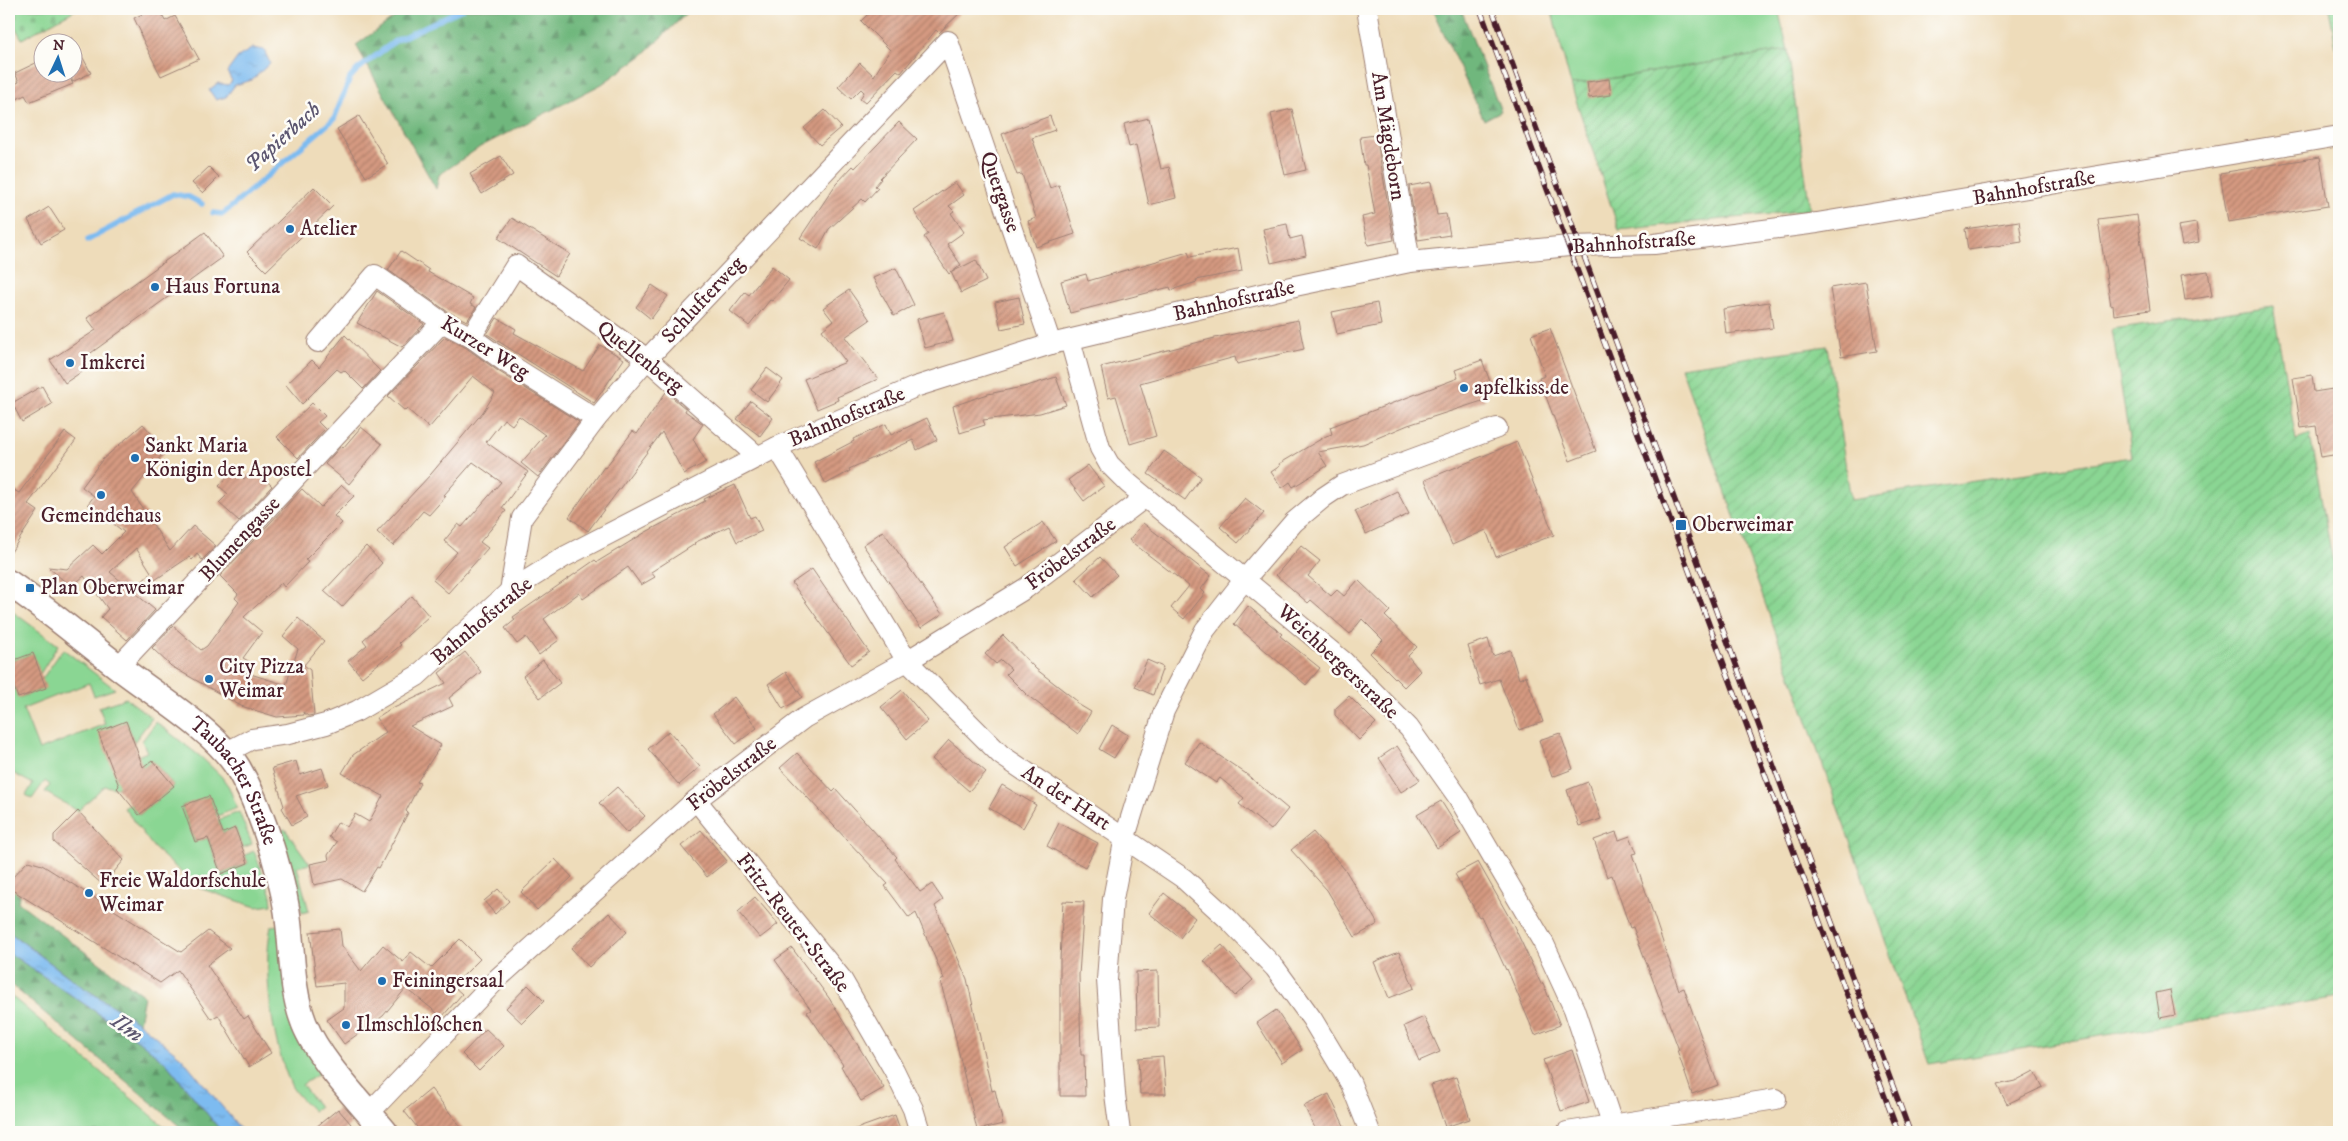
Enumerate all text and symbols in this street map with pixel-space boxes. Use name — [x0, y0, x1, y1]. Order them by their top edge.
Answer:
north arrow — [32, 32, 82, 82]
text: N — [52, 37, 66, 55]
street label: Am Mägdeborn — [1365, 70, 1411, 202]
water label: Papierbach — [240, 96, 326, 178]
street label: Quergasse — [974, 148, 1026, 236]
street label: Bahnhofstraße — [1971, 164, 2098, 212]
place label: Atelier — [300, 216, 357, 242]
marker: Atelier — [284, 223, 296, 235]
street label: Bahnhofstraße — [1571, 226, 1697, 260]
street label: Schlufterweg — [656, 250, 751, 349]
place label: Haus Fortuna — [165, 274, 280, 300]
street label: Bahnhofstraße — [1171, 274, 1298, 328]
marker: Haus Fortuna — [149, 281, 161, 293]
street label: Kurzer Weg — [436, 311, 535, 386]
street label: Quellenberg — [591, 315, 689, 399]
place label: Imkerei — [80, 350, 145, 376]
marker: Imkerei — [64, 357, 76, 369]
place label: apfelkiss.de — [1474, 375, 1569, 401]
street label: Bahnhofstraße — [785, 381, 909, 453]
marker: apfelkiss.de — [1458, 382, 1470, 394]
place label: Sankt Maria Königin der Apostel — [145, 433, 312, 483]
marker: Sankt Maria Königin der Apostel — [129, 452, 141, 464]
marker: Gemeindehaus — [95, 489, 107, 501]
street label: Blumengasse — [194, 491, 286, 587]
place label: Gemeindehaus — [41, 503, 161, 529]
street label: Fröbelstraße — [1021, 511, 1122, 596]
place label: Oberweimar — [1692, 512, 1794, 538]
marker: Oberweimar — [1674, 518, 1688, 532]
street label: Bahnhofstraße — [426, 571, 538, 671]
place label: Plan Oberweimar — [40, 575, 184, 601]
marker: Plan Oberweimar — [24, 582, 36, 594]
street label: Weichbergerstraße — [1271, 598, 1405, 725]
place label: City Pizza Weimar — [218, 654, 304, 704]
marker: City Pizza Weimar — [203, 673, 215, 685]
street label: Taubacher Straße — [184, 711, 283, 849]
street label: Fröbelstraße — [682, 731, 782, 817]
street label: An der Hart — [1016, 759, 1116, 837]
street label: Fritz-Reuter-Straße — [731, 848, 856, 998]
place label: Freie Waldorfschule Weimar — [98, 868, 267, 918]
marker: Freie Waldorfschule Weimar — [83, 887, 95, 899]
place label: Feiningersaal — [392, 968, 504, 994]
marker: Feiningersaal — [376, 975, 388, 987]
water label: Ilm — [104, 1006, 148, 1048]
place label: Ilmschlößchen — [356, 1012, 483, 1038]
marker: Ilmschlößchen — [340, 1019, 352, 1031]

